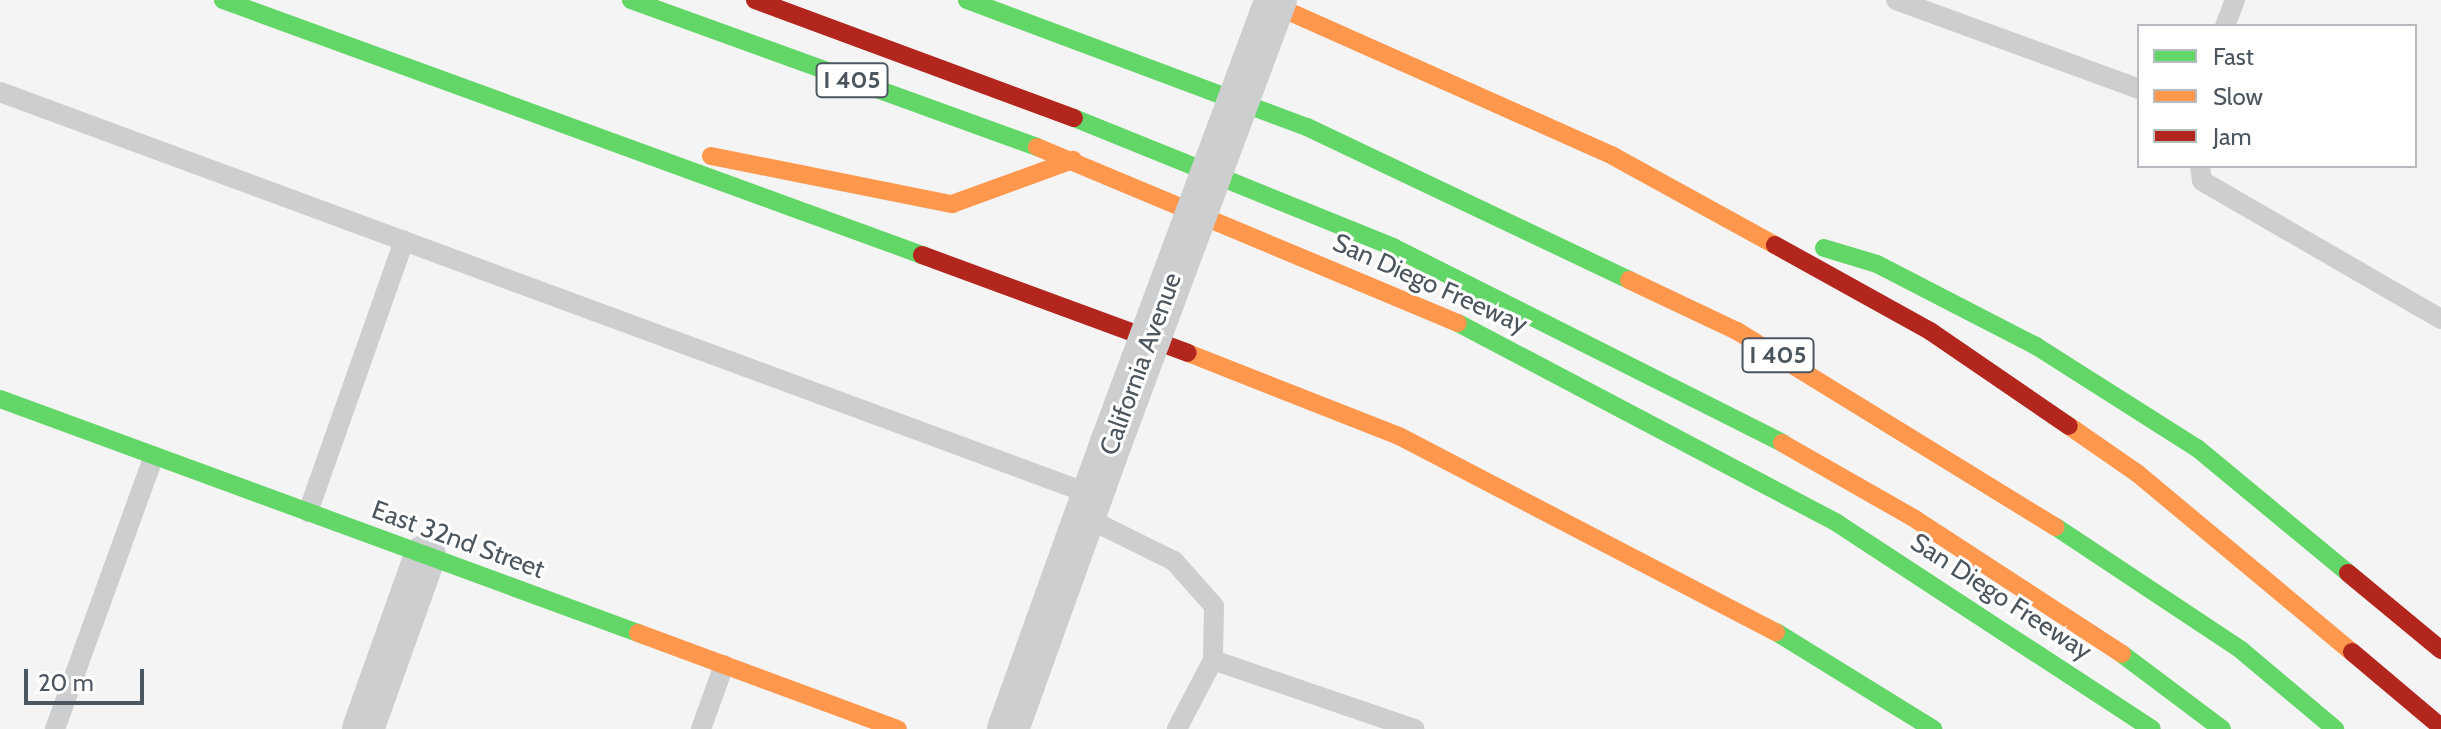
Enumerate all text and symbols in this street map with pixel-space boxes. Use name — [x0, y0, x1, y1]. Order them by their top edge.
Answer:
legend — [2137, 24, 2417, 168]
text: Fast — [2213, 42, 2254, 71]
road number: I 405 — [814, 60, 890, 100]
text: Slow — [2213, 82, 2263, 111]
text: Jam — [2213, 122, 2251, 151]
street label: San Diego Freeway — [1328, 227, 1532, 341]
street label: California Avenue — [1094, 269, 1188, 459]
road number: I 405 — [1740, 335, 1816, 375]
street label: East 32nd Street — [367, 494, 549, 586]
street label: San Diego Freeway — [1905, 527, 2097, 667]
scale bar — [28, 653, 148, 703]
text: 20 m — [38, 668, 94, 697]

